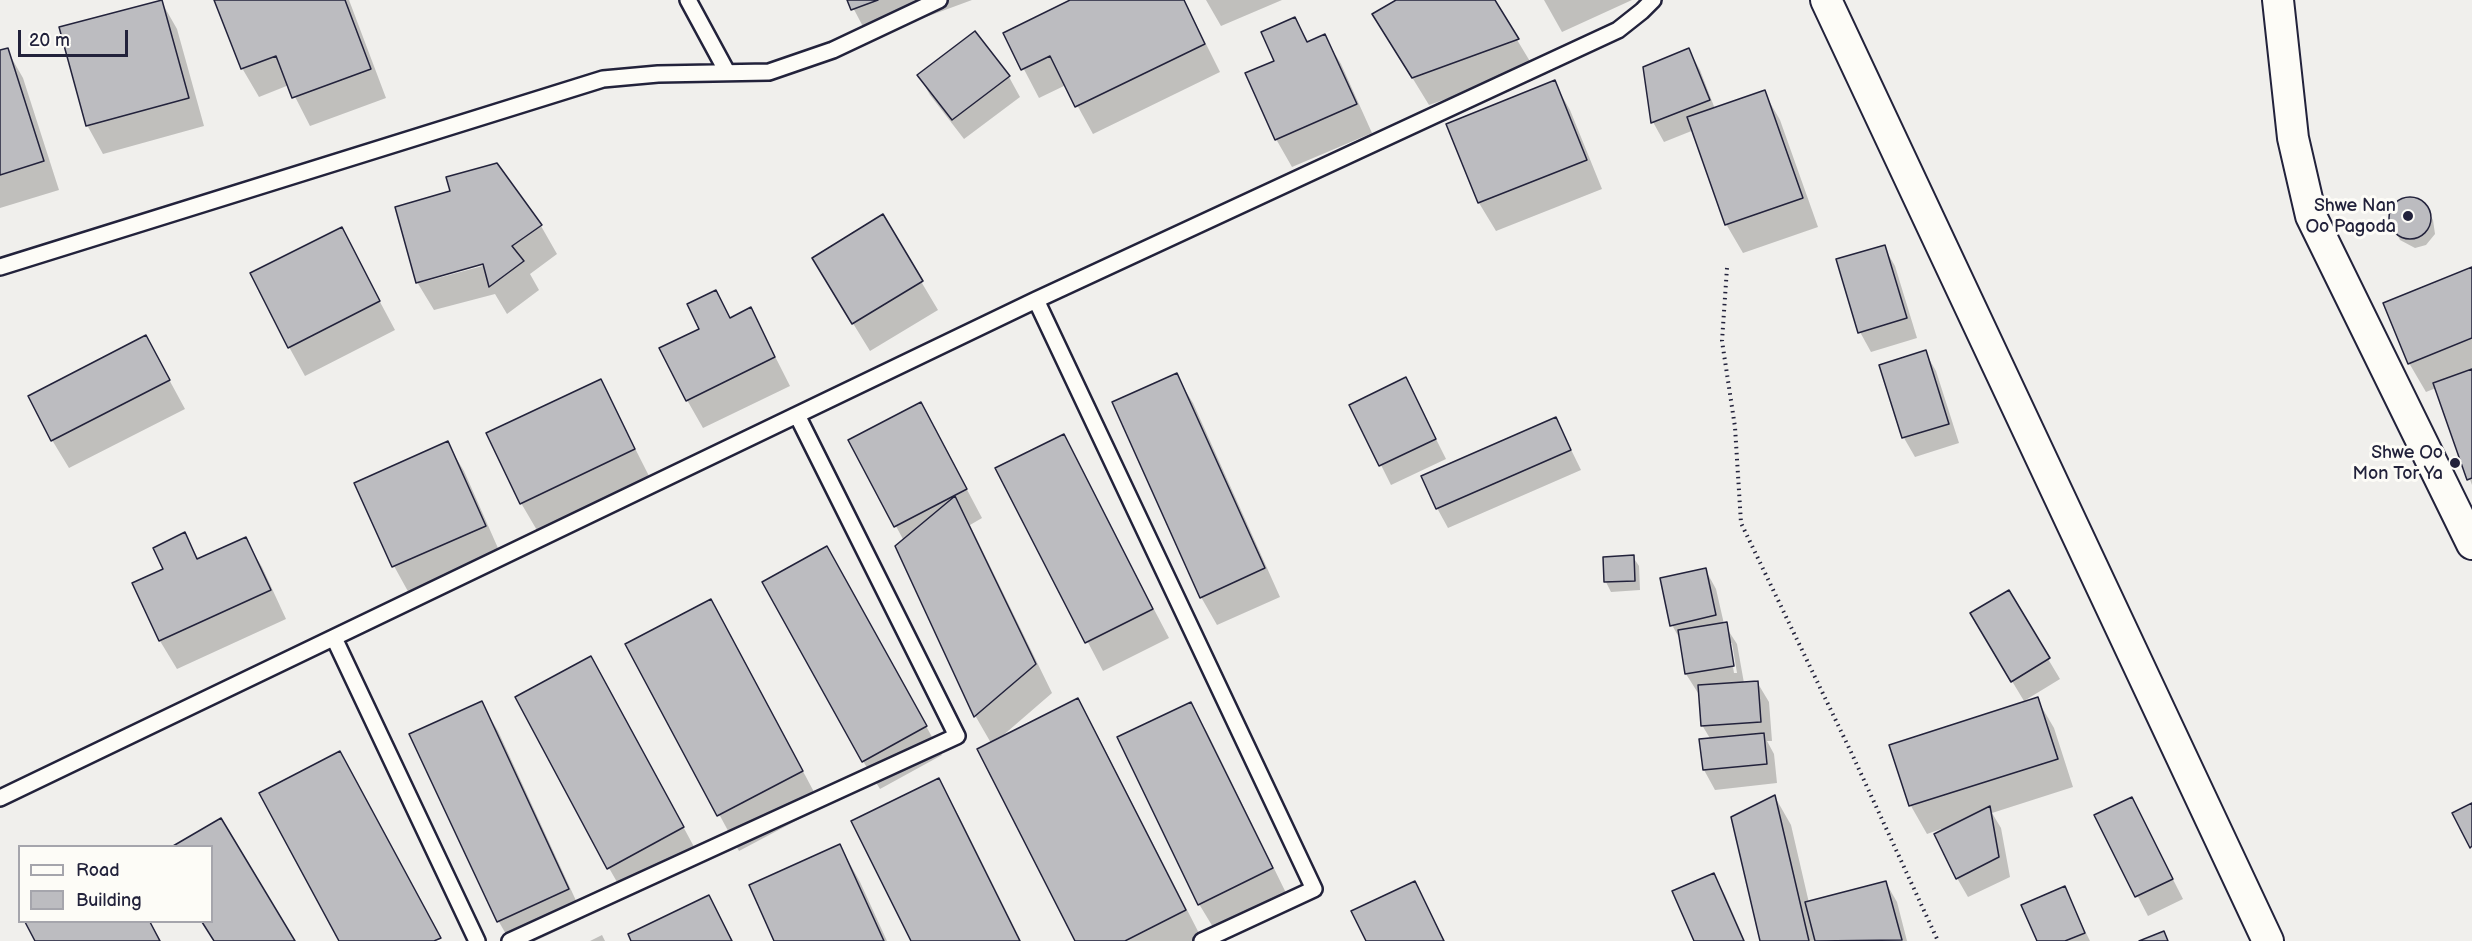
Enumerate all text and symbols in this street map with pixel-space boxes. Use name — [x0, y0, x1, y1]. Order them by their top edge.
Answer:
scale bar — [21, 18, 130, 56]
text: 20 m — [29, 30, 70, 51]
place label: Shwe Nan Oo Pagoda — [2306, 195, 2396, 238]
marker: Shwe Nan Oo Pagoda — [2401, 209, 2415, 223]
place label: Shwe Oo Mon Tor Ya — [2353, 442, 2443, 484]
marker: Shwe Oo Mon Tor Ya — [2448, 456, 2462, 470]
legend — [18, 845, 213, 923]
text: Road — [76, 860, 120, 881]
text: Building — [76, 890, 142, 911]

